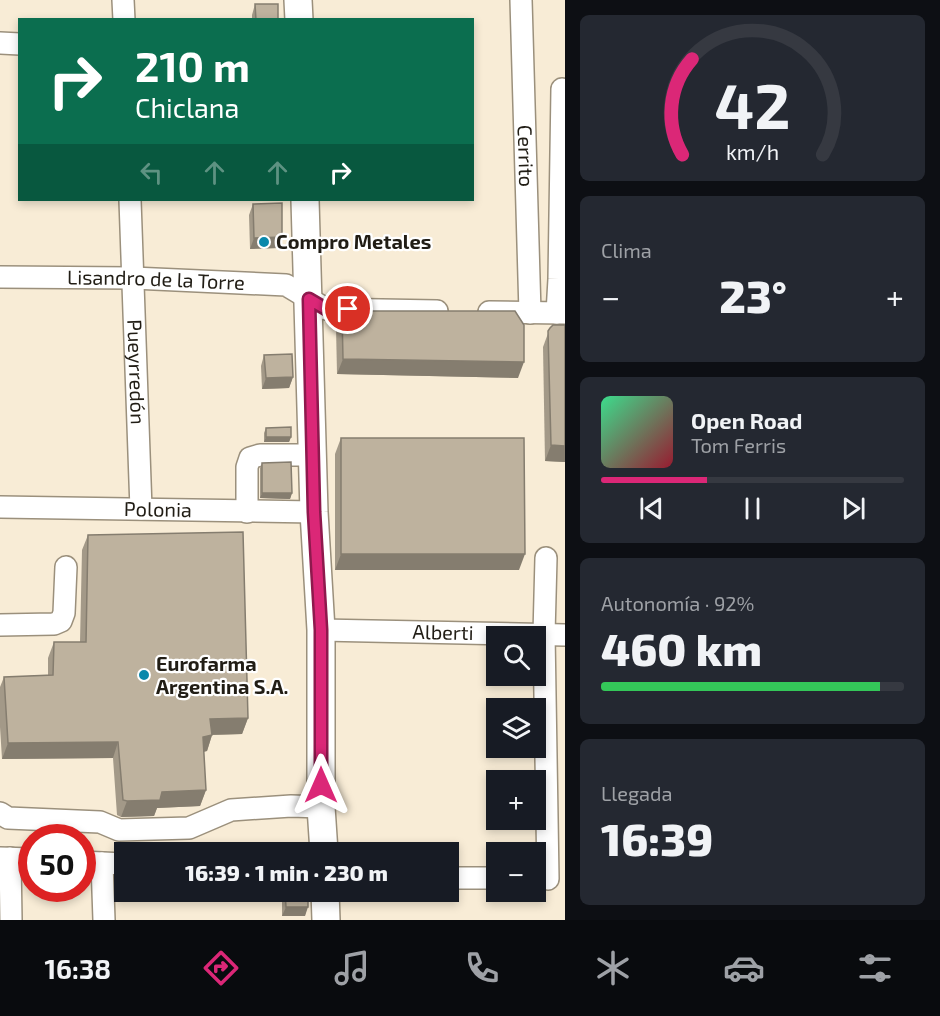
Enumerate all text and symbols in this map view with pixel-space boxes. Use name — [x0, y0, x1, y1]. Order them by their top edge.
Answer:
text: 210 m — [135, 40, 250, 90]
icon: right — [36, 42, 114, 120]
text: 42 — [714, 67, 790, 142]
text: Chiclana — [135, 91, 239, 123]
street label: Cerrito — [514, 124, 539, 187]
text: km/h — [726, 139, 779, 164]
icon: left — [135, 156, 168, 189]
icon: ahead — [198, 156, 231, 189]
icon: ahead — [261, 156, 294, 189]
icon: right — [324, 156, 357, 189]
place label: Compro Metales — [276, 229, 431, 253]
marker: Compro Metales — [257, 235, 271, 249]
text: Clima — [601, 238, 652, 262]
street label: Lisandro de la Torre — [67, 265, 245, 294]
text: 23° — [719, 268, 787, 322]
text: − — [601, 276, 620, 316]
text: + — [886, 276, 904, 316]
pin — [322, 283, 373, 334]
icon: arrive — [331, 292, 364, 325]
street label: Pueyrredón — [123, 319, 151, 425]
text: Open Road — [691, 407, 803, 433]
text: Tom Ferris — [691, 433, 786, 457]
icon: previous — [635, 492, 668, 525]
icon: pause — [736, 492, 769, 525]
icon: next — [837, 492, 870, 525]
street label: Polonia — [124, 496, 192, 521]
text: Autonomía · 92% — [601, 591, 754, 615]
street label: Alberti — [412, 619, 474, 644]
text: 460 km — [601, 621, 762, 675]
map controls — [486, 626, 546, 902]
button: search — [486, 626, 546, 686]
place label: Eurofarma Argentina S.A. — [156, 651, 288, 698]
marker: Eurofarma Argentina S.A. — [137, 668, 151, 682]
button: layers — [486, 698, 546, 758]
position arrow — [289, 753, 353, 817]
button: + — [486, 770, 546, 830]
text: Llegada — [601, 781, 672, 805]
text: 16:39 — [601, 811, 713, 865]
speed limit sign: 50 — [18, 824, 96, 902]
button: − — [486, 842, 546, 902]
text: 16:39 · 1 min · 230 m — [185, 859, 388, 885]
icon: directions — [200, 947, 242, 989]
icon: music — [331, 947, 373, 989]
icon: phone — [461, 947, 503, 989]
icon: climate — [592, 947, 634, 989]
icon: car — [723, 947, 765, 989]
icon: filters — [854, 947, 896, 989]
text: 16:38 — [44, 952, 111, 984]

